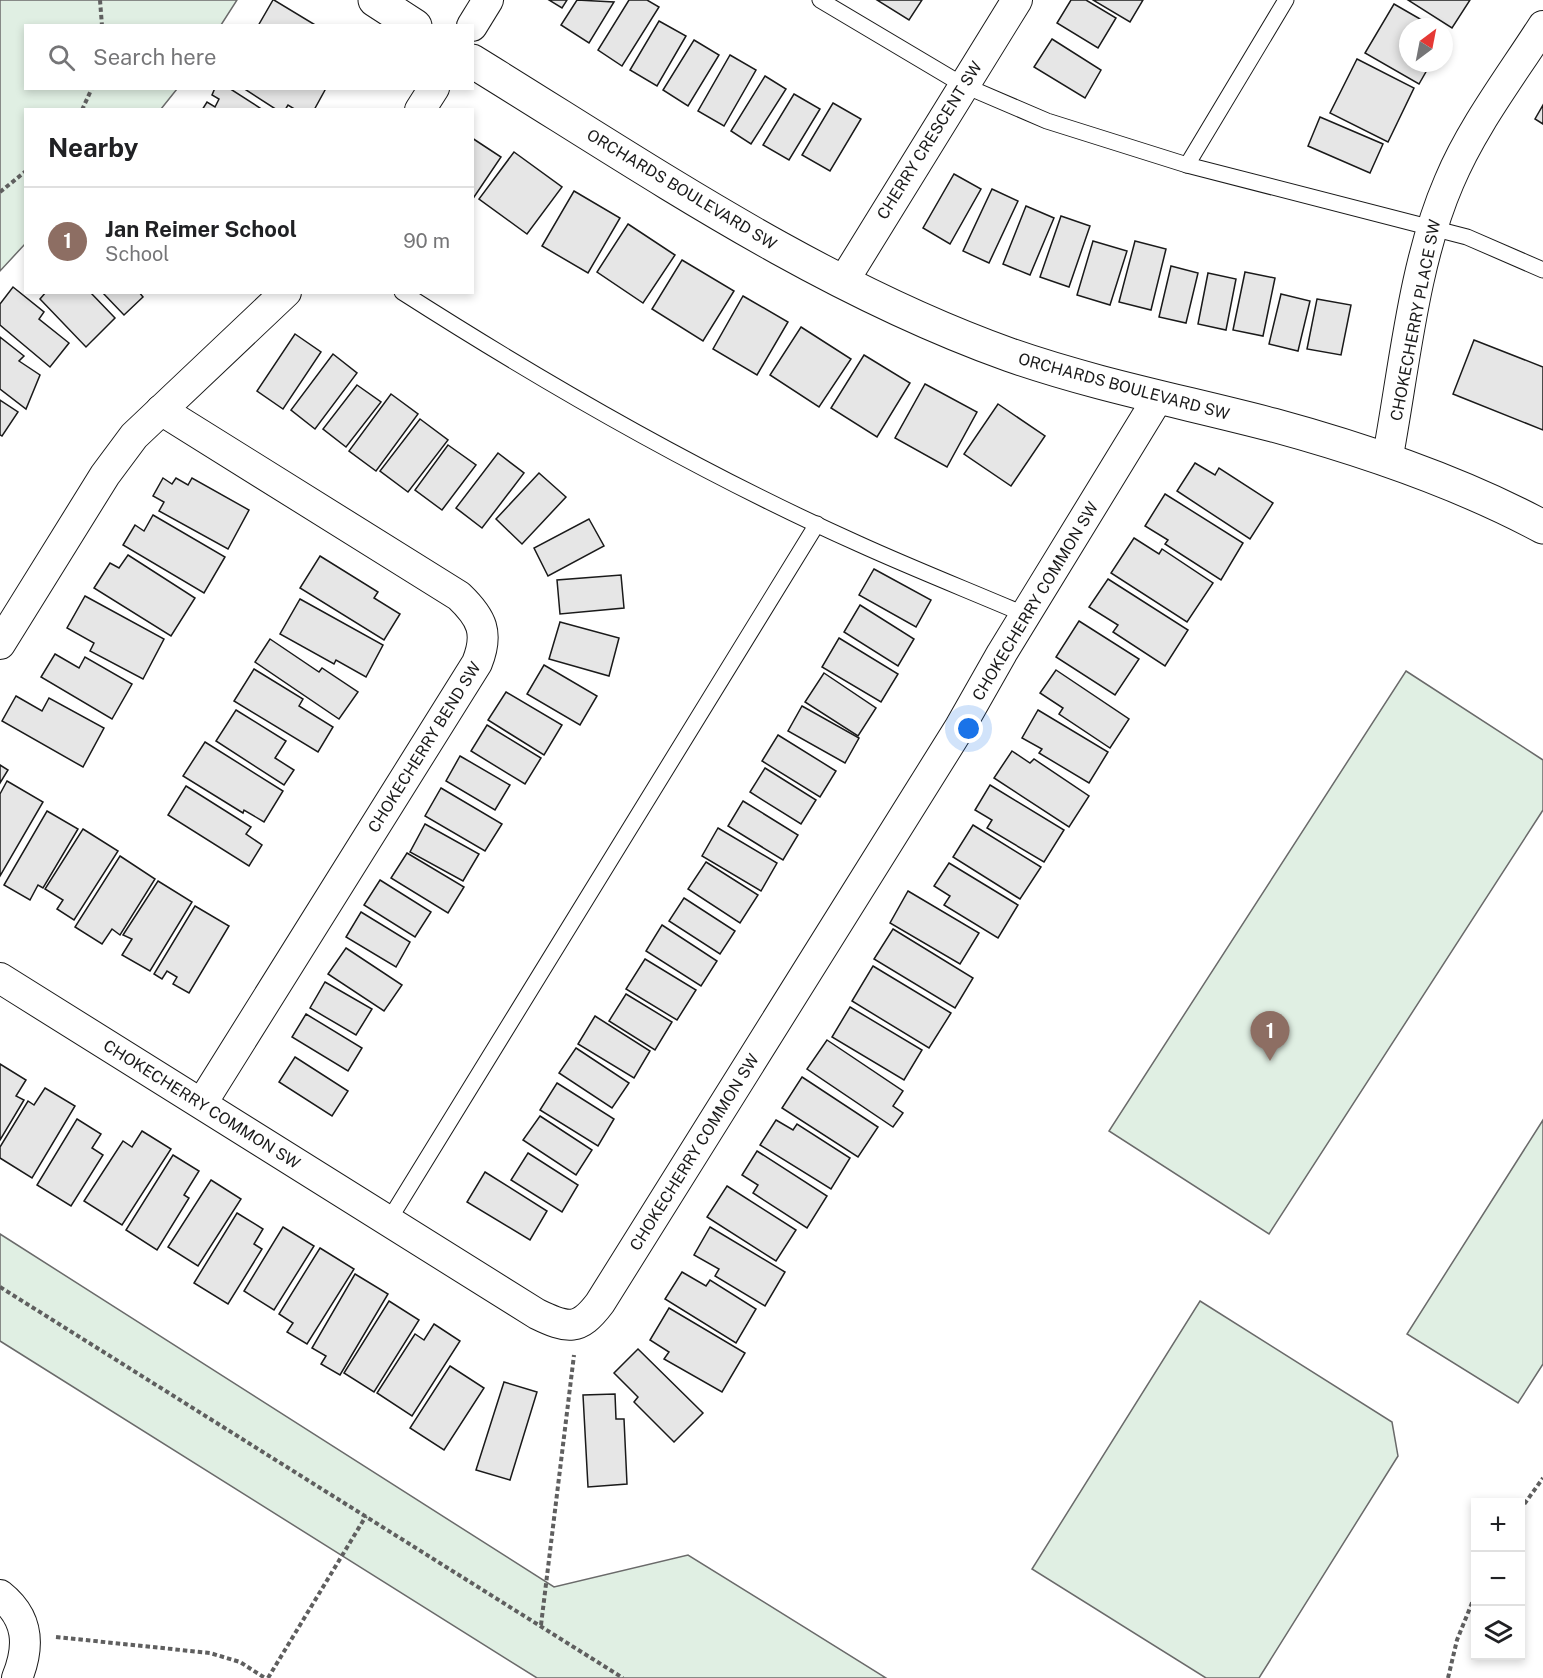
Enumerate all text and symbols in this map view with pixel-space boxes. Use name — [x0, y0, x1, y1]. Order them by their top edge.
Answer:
north arrow — [1399, 18, 1453, 72]
search box — [24, 24, 474, 90]
icon: search — [45, 41, 78, 74]
text: Search here — [93, 44, 217, 70]
street label: CHERRY CRESCENT SW — [873, 58, 986, 223]
street label: ORCHARDS BOULEVARD SW — [583, 125, 780, 254]
text: Nearby — [48, 132, 138, 163]
text: Jan Reimer School — [105, 216, 297, 242]
street label: CHOKECHERRY PLACE SW — [1387, 218, 1444, 423]
text: 1 — [63, 229, 72, 253]
text: 90 m — [403, 229, 450, 253]
text: School — [105, 242, 169, 266]
street label: ORCHARDS BOULEVARD SW — [1016, 349, 1232, 424]
street label: CHOKECHERRY COMMON SW — [968, 498, 1102, 704]
street label: CHOKECHERRY BEND SW — [364, 658, 485, 836]
your location — [954, 714, 983, 743]
pin: 1 — [1250, 1012, 1290, 1061]
street label: CHOKECHERRY COMMON SW — [100, 1036, 304, 1173]
street label: CHOKECHERRY COMMON SW — [626, 1050, 763, 1254]
map controls — [1471, 1498, 1525, 1660]
button: + — [1471, 1498, 1525, 1552]
button: − — [1471, 1552, 1525, 1606]
button: layers — [1471, 1606, 1525, 1660]

